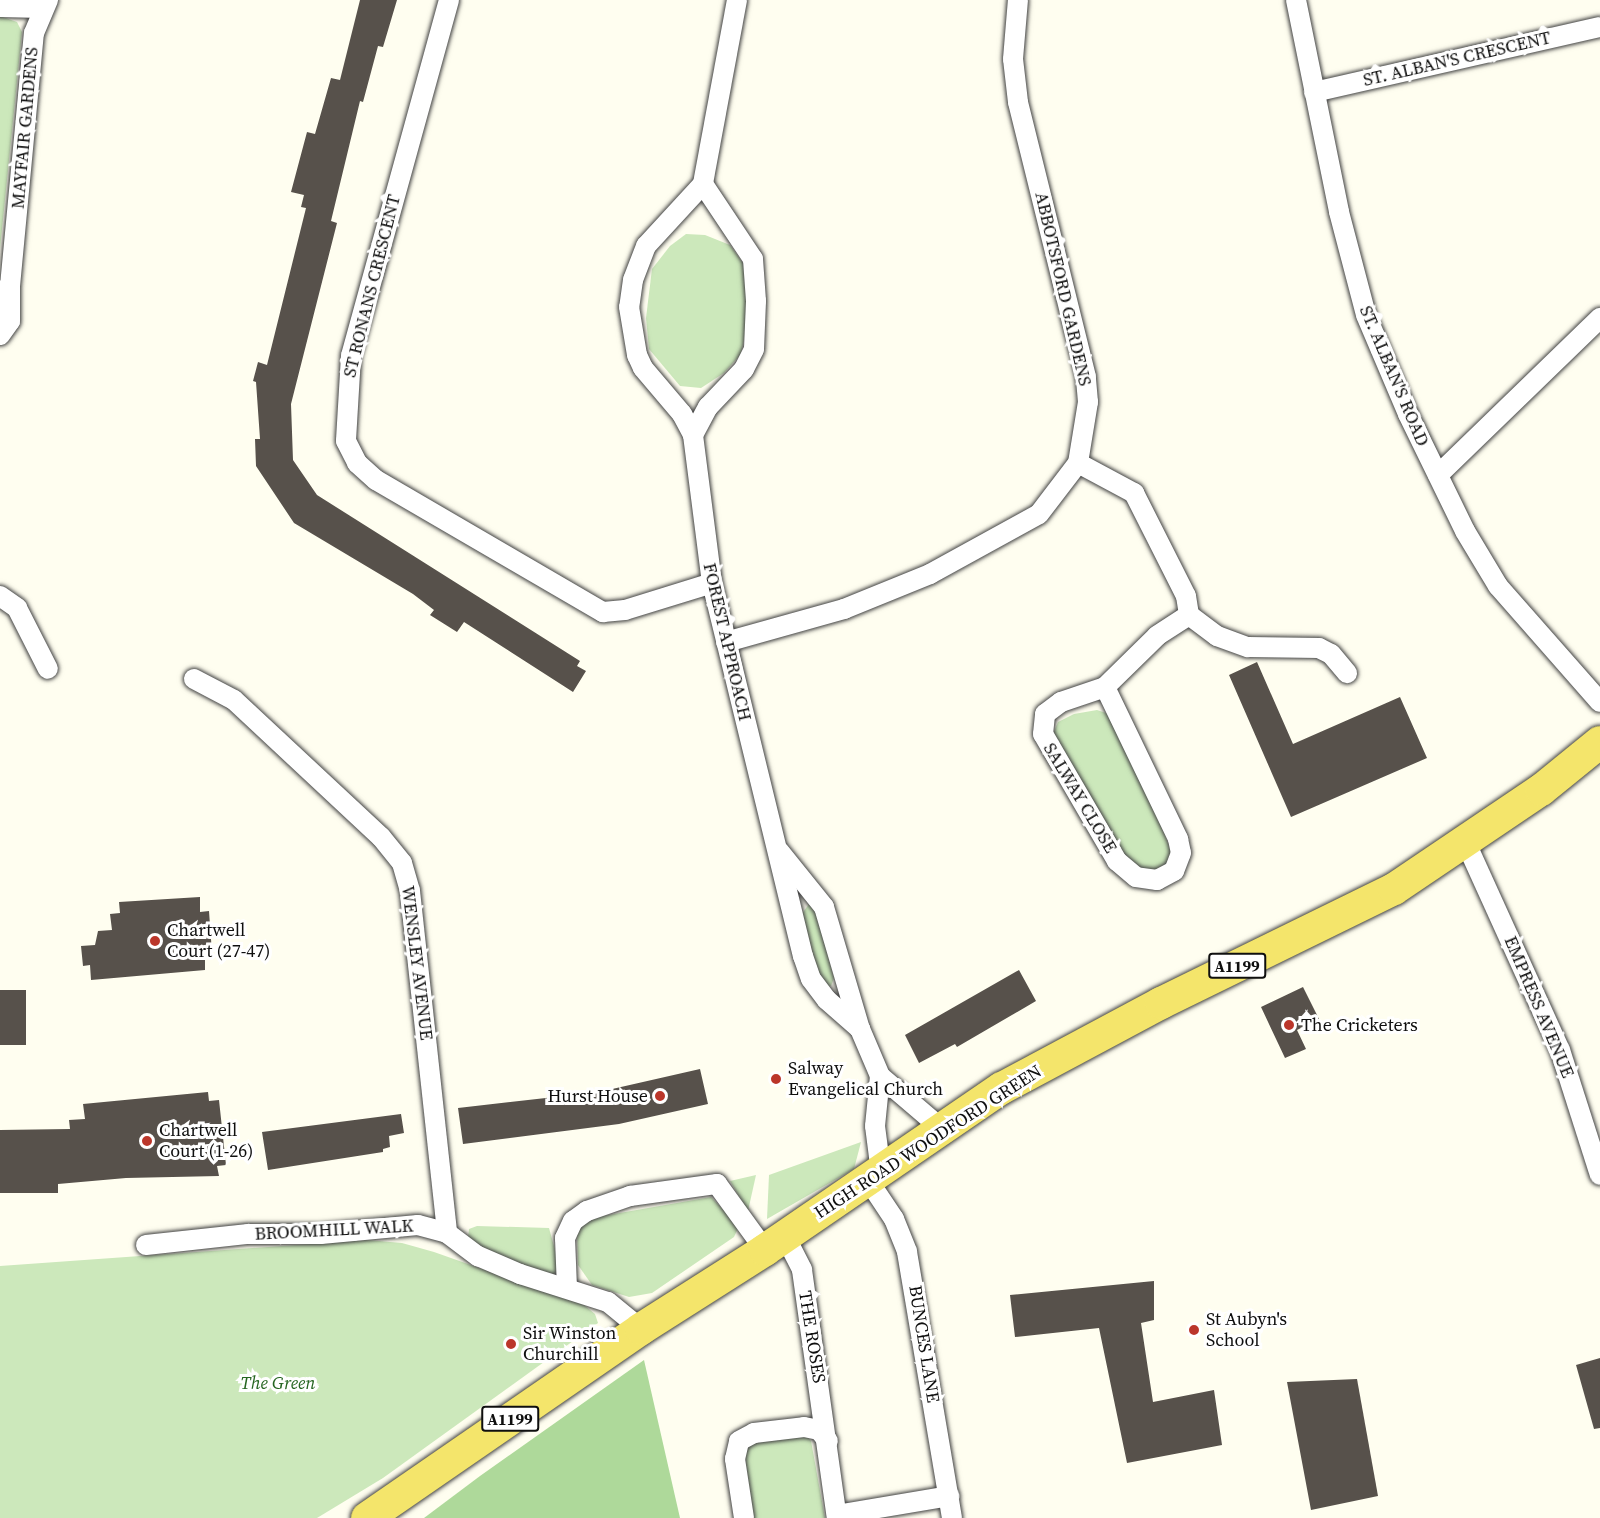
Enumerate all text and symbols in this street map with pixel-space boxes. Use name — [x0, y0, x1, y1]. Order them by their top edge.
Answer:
street label: ST. ALBAN'S CRESCENT — [1361, 27, 1553, 91]
street label: MAYFAIR GARDENS — [7, 46, 43, 210]
street label: ABBOTSFORD GARDENS — [1030, 190, 1096, 388]
street label: ST RONANS CRESCENT — [339, 192, 405, 380]
street label: ST. ALBAN'S ROAD — [1355, 303, 1433, 449]
street label: FOREST APPROACH — [698, 561, 756, 723]
street label: SALWAY CLOSE — [1039, 739, 1121, 857]
street label: WENSLEY AVENUE — [397, 884, 437, 1042]
place label: Chartwell Court (27-47) — [167, 920, 270, 962]
street label: EMPRESS AVENUE — [1499, 933, 1579, 1081]
marker: Chartwell Court (27-47) — [148, 934, 162, 948]
road number: A1199 — [1207, 953, 1267, 979]
place label: The Cricketers — [1301, 1014, 1418, 1036]
marker: The Cricketers — [1282, 1018, 1296, 1032]
place label: Salway Evangelical Church — [788, 1058, 943, 1100]
street label: HIGH ROAD WOODFORD GREEN — [810, 1060, 1046, 1224]
marker: Salway Evangelical Church — [769, 1072, 783, 1086]
place label: Hurst House — [547, 1085, 648, 1107]
marker: Hurst House — [653, 1089, 667, 1103]
place label: Chartwell Court (1-26) — [159, 1120, 253, 1162]
marker: Chartwell Court (1-26) — [140, 1134, 154, 1148]
street label: BROOMHILL WALK — [254, 1215, 414, 1245]
street label: BUNCES LANE — [904, 1284, 944, 1404]
street label: THE ROSES — [794, 1289, 830, 1385]
place label: St Aubyn's School — [1206, 1309, 1287, 1352]
place label: Sir Winston Churchill — [523, 1323, 617, 1366]
marker: St Aubyn's School — [1187, 1323, 1201, 1337]
marker: Sir Winston Churchill — [504, 1337, 518, 1351]
park label: The Green — [241, 1372, 315, 1394]
road number: A1199 — [480, 1406, 540, 1432]

